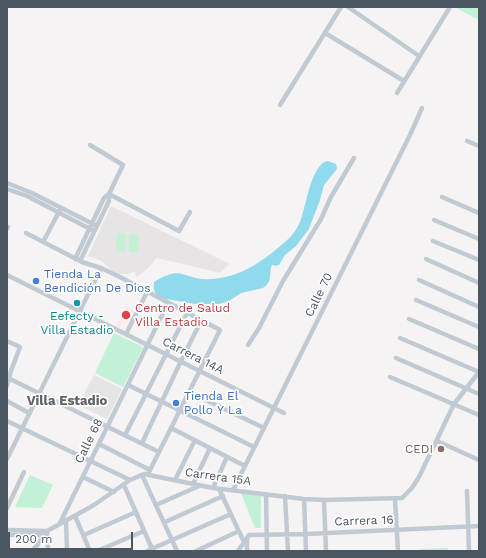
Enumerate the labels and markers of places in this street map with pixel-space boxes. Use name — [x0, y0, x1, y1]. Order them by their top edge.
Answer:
place label: Tienda La Bendición De Dios — [44, 267, 151, 295]
marker: Tienda La Bendición De Dios — [31, 276, 41, 286]
marker: Eefecty - Villa Estadio — [72, 298, 82, 308]
place label: Centro de Salud Villa Estadio — [135, 301, 230, 329]
place label: Eefecty - Villa Estadio — [41, 309, 113, 337]
marker: Centro de Salud Villa Estadio — [120, 309, 132, 321]
place label: Tienda El Pollo Y La — [184, 389, 242, 417]
marker: Tienda El Pollo Y La — [171, 398, 181, 408]
place label: CEDI — [405, 442, 433, 456]
marker: CEDI — [436, 444, 446, 454]

